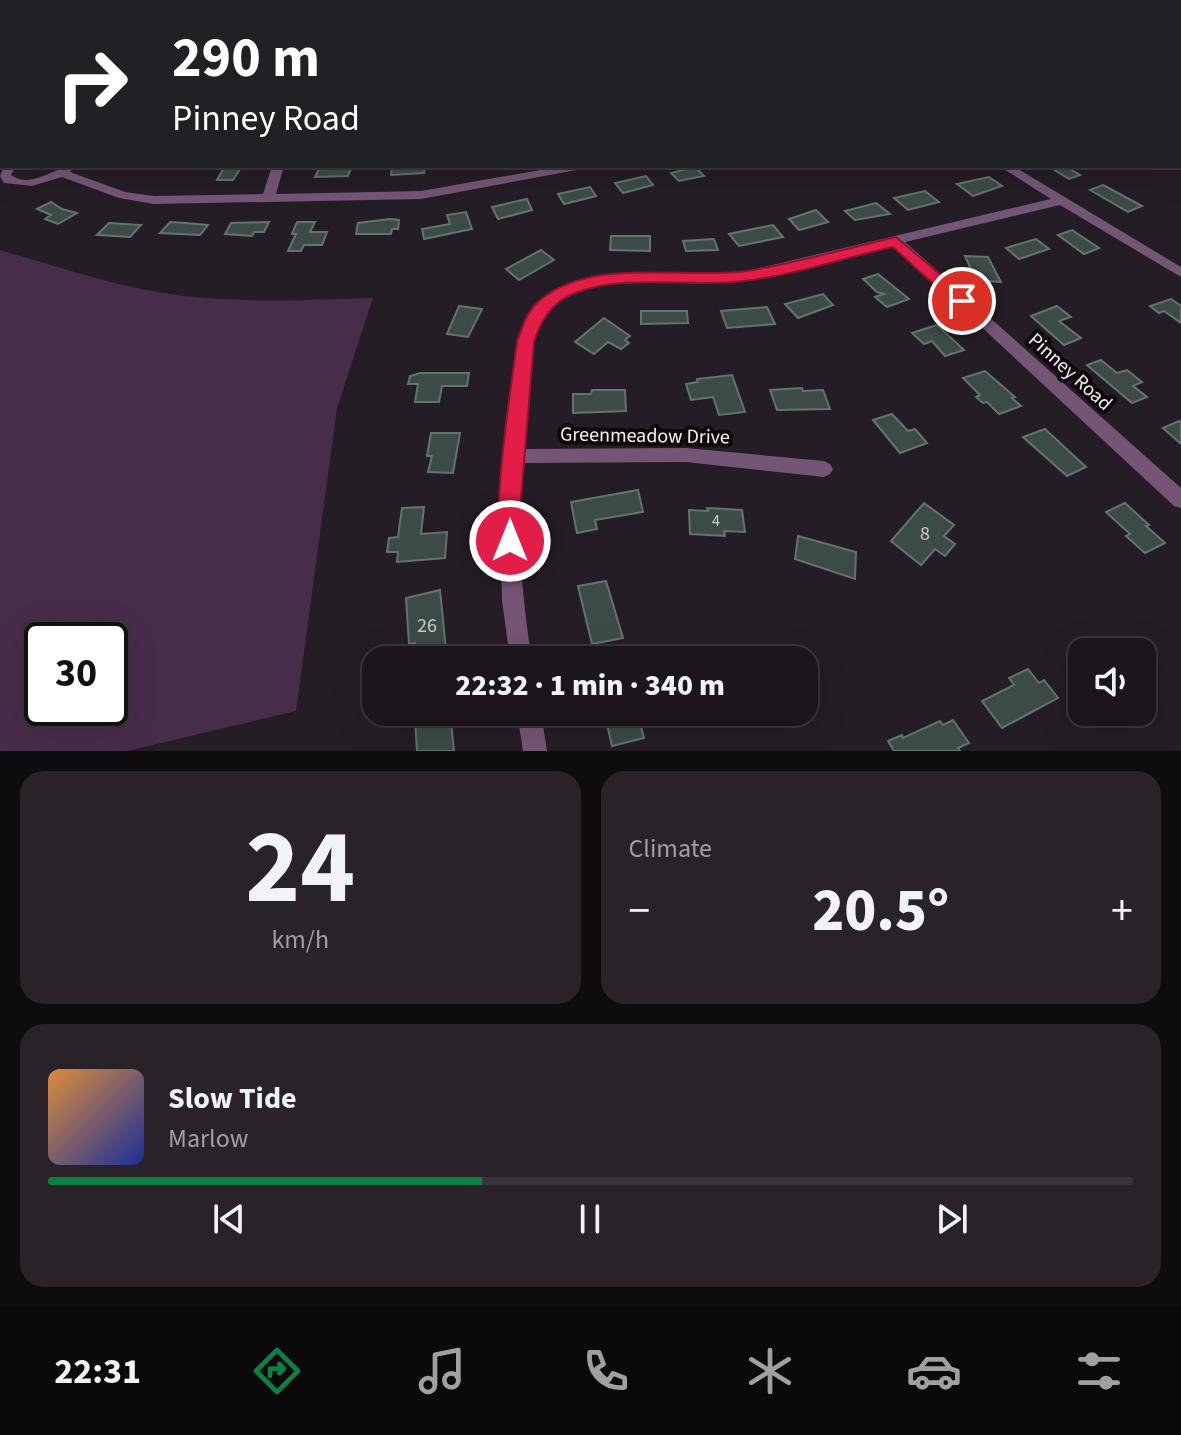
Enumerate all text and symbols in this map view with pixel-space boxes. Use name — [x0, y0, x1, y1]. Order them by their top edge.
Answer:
text: 290 m — [172, 19, 320, 98]
icon: right — [40, 32, 144, 136]
text: Pinney Road — [172, 93, 360, 144]
pin — [928, 267, 996, 335]
icon: arrive — [940, 279, 984, 323]
street label: Pinney Road — [1022, 327, 1118, 417]
street label: Greenmeadow Drive — [560, 421, 730, 451]
position arrow — [468, 499, 552, 583]
house number: 4 — [712, 510, 720, 532]
house number: 8 — [920, 520, 930, 548]
house number: 26 — [417, 612, 437, 640]
speed limit sign: 30 — [24, 622, 128, 726]
map controls — [1068, 638, 1156, 726]
button: sound — [1068, 638, 1156, 726]
text: 22:32 · 1 min · 340 m — [455, 664, 725, 707]
text: 24 — [245, 795, 355, 943]
text: Climate — [629, 830, 712, 867]
text: 20.5° — [812, 869, 949, 954]
text: − — [629, 880, 650, 943]
text: + — [1111, 880, 1133, 943]
text: km/h — [271, 921, 329, 958]
text: Slow Tide — [168, 1077, 297, 1120]
text: Marlow — [168, 1120, 248, 1157]
icon: previous — [207, 1197, 251, 1241]
icon: pause — [568, 1197, 612, 1241]
icon: next — [930, 1197, 974, 1241]
icon: directions — [249, 1343, 305, 1399]
icon: music — [414, 1343, 470, 1399]
icon: phone — [578, 1343, 634, 1399]
icon: climate — [742, 1343, 798, 1399]
icon: car — [906, 1343, 962, 1399]
icon: filters — [1071, 1343, 1127, 1399]
text: 22:31 — [54, 1346, 141, 1397]

